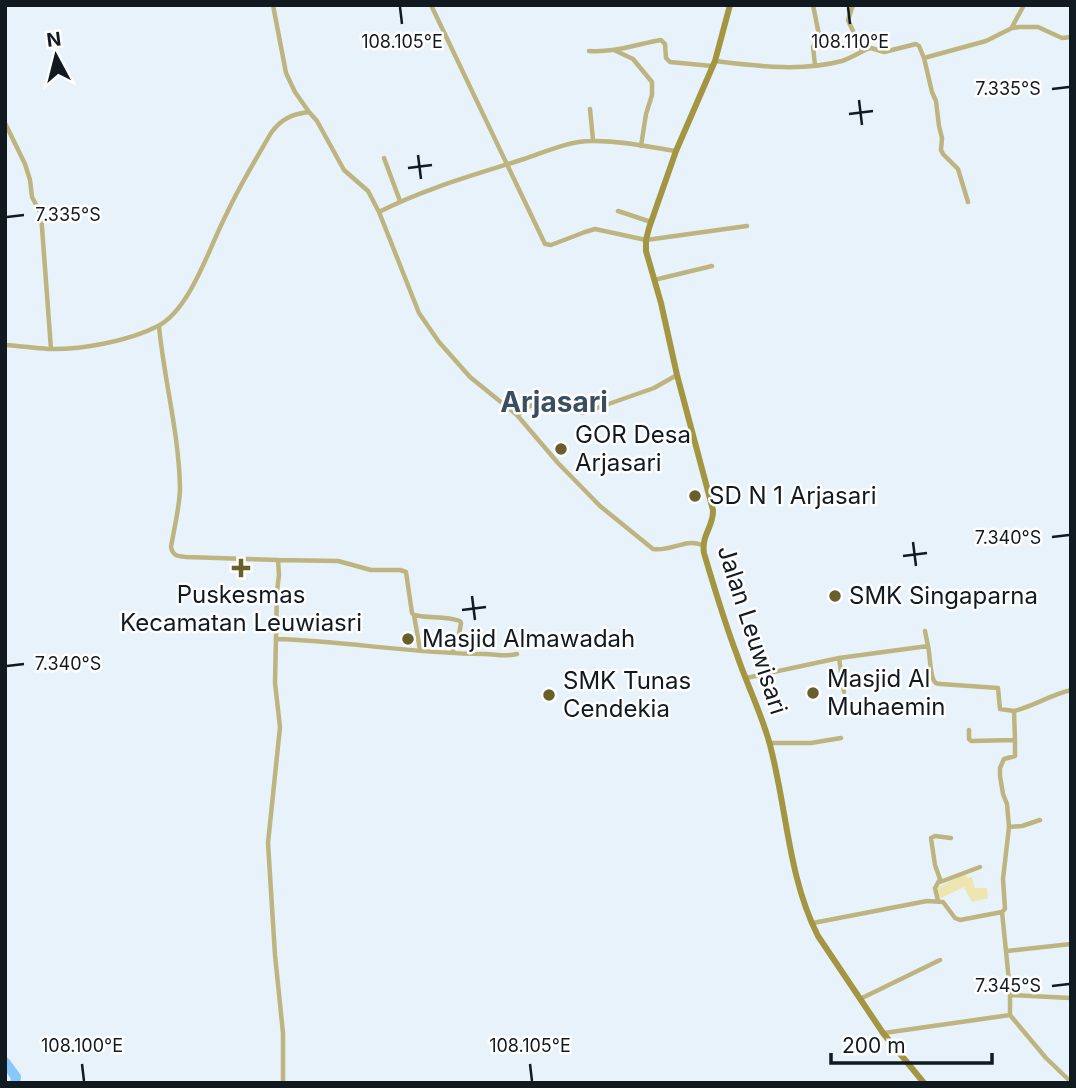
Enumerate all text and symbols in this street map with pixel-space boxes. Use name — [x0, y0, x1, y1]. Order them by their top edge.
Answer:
north arrow — [21, 21, 91, 91]
text: N — [45, 27, 63, 52]
text: 108.105°E — [361, 31, 443, 52]
text: 108.110°E — [811, 31, 889, 52]
text: 7.335°S — [975, 78, 1041, 99]
text: 7.335°S — [35, 204, 101, 225]
district label: Arjasari — [500, 385, 608, 419]
place label: GOR Desa Arjasari — [575, 420, 691, 477]
marker: GOR Desa Arjasari — [553, 441, 569, 457]
place label: SD N 1 Arjasari — [709, 481, 876, 510]
marker: SD N 1 Arjasari — [687, 488, 703, 504]
text: 7.340°S — [975, 527, 1041, 548]
street label: Jalan Leuwisari — [711, 542, 793, 718]
marker: Puskesmas Kecamatan Leuwiasri — [231, 558, 251, 578]
place label: Puskesmas Kecamatan Leuwiasri — [120, 580, 362, 637]
place label: SMK Singaparna — [849, 581, 1038, 610]
marker: SMK Singaparna — [827, 588, 843, 604]
place label: Masjid Almawadah — [422, 624, 635, 653]
marker: Masjid Almawadah — [400, 631, 416, 647]
text: 7.340°S — [35, 653, 101, 674]
place label: Masjid Al Muhaemin — [827, 664, 946, 721]
place label: SMK Tunas Cendekia — [563, 666, 691, 723]
marker: Masjid Al Muhaemin — [805, 685, 821, 701]
marker: SMK Tunas Cendekia — [541, 687, 557, 703]
text: 7.345°S — [975, 975, 1041, 996]
scale bar — [831, 1021, 992, 1066]
text: 200 m — [842, 1033, 906, 1058]
text: 108.100°E — [41, 1035, 123, 1056]
text: 108.105°E — [489, 1035, 571, 1056]

